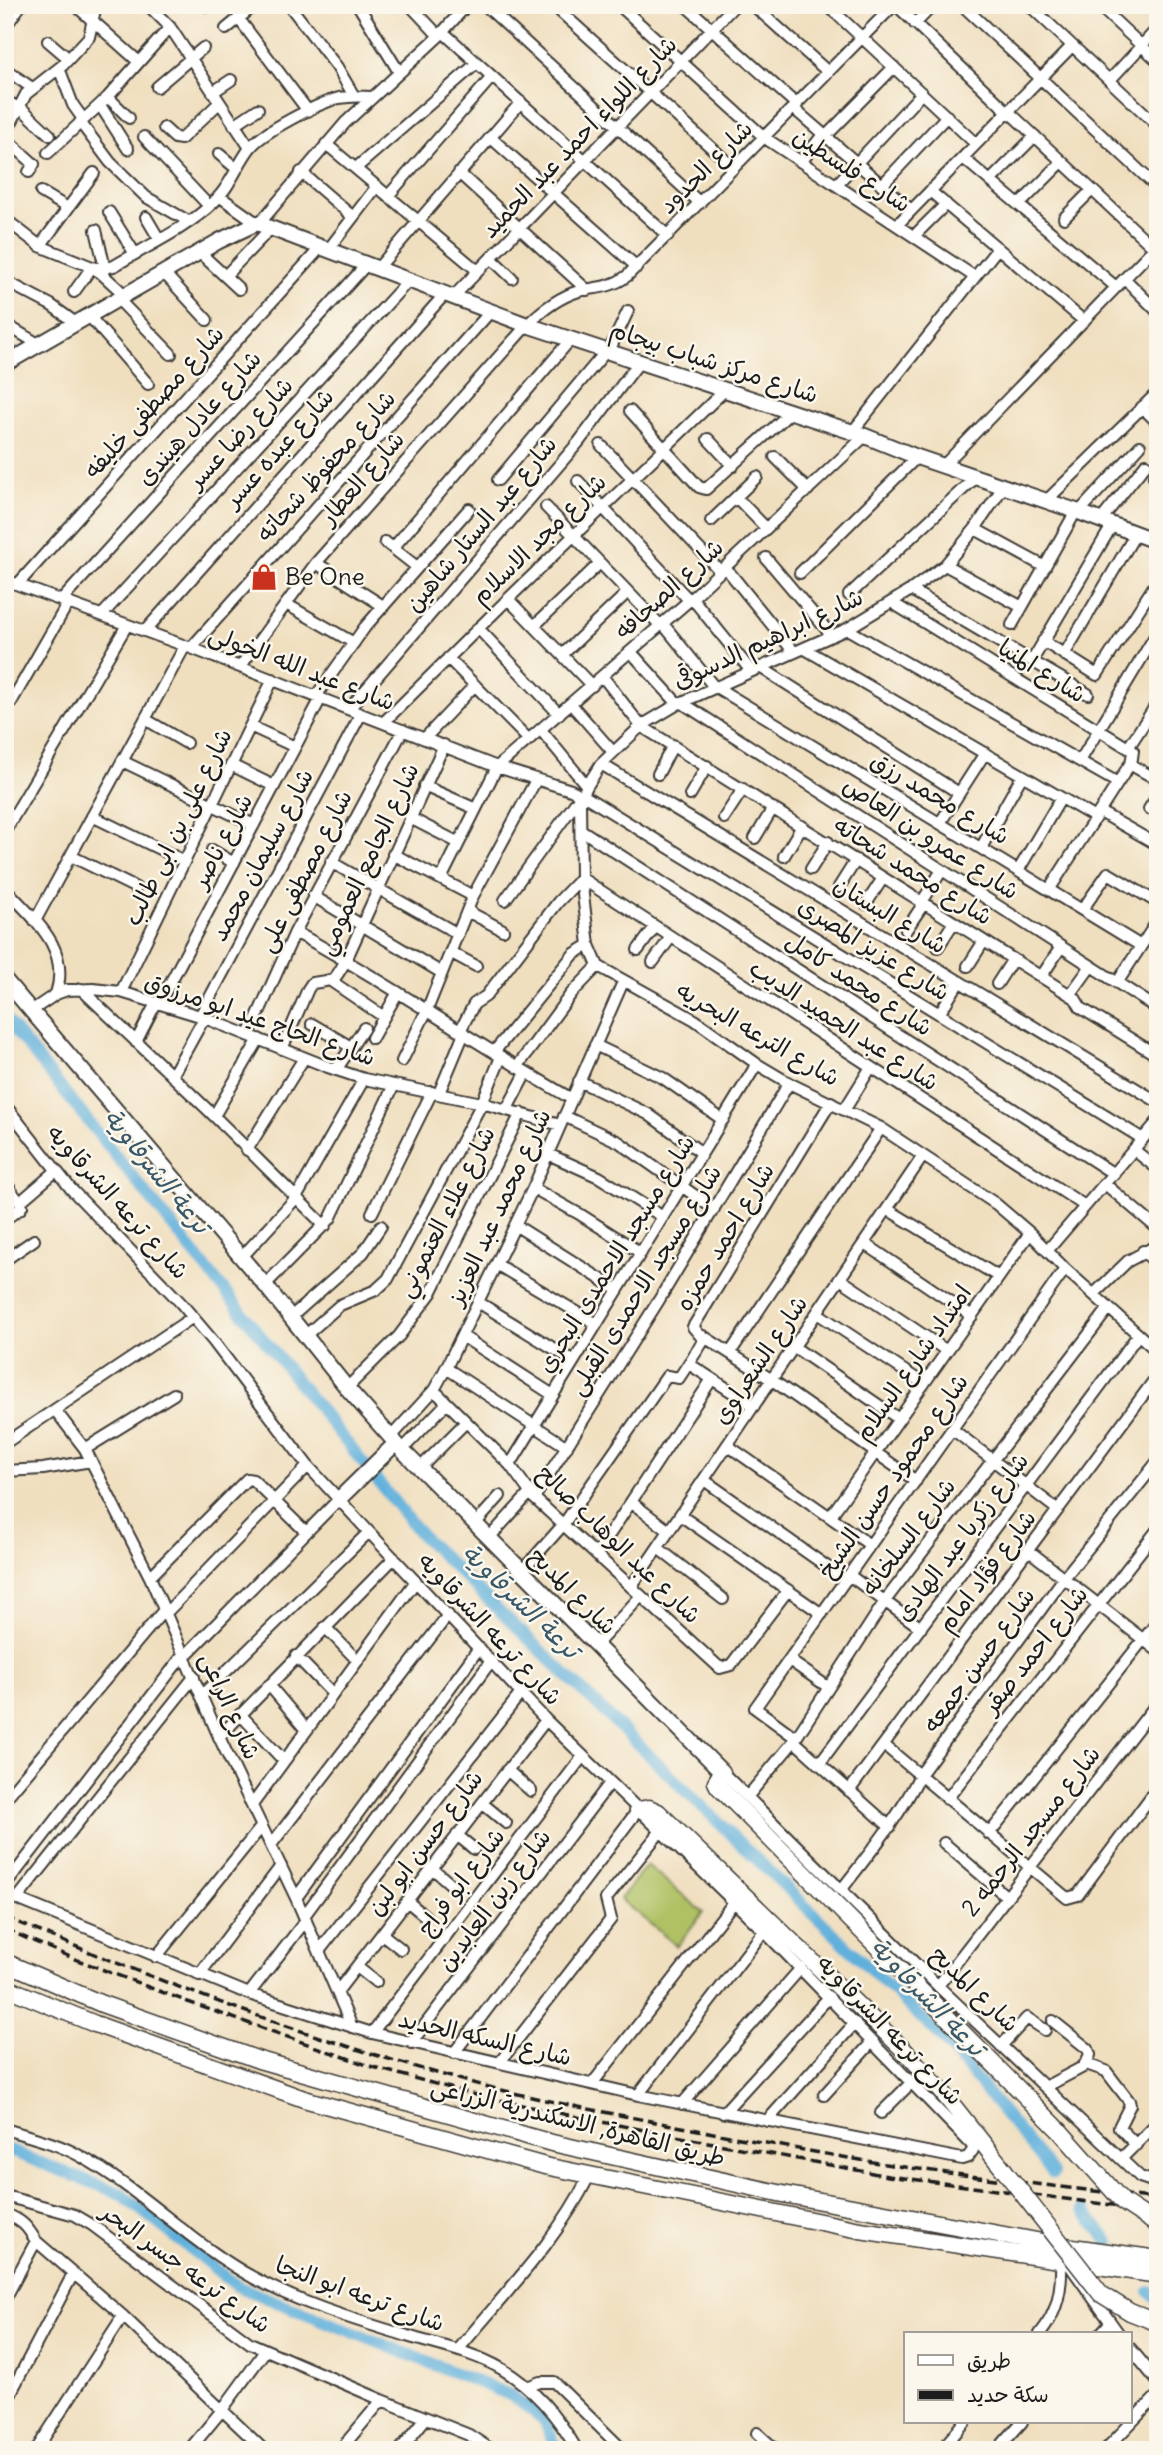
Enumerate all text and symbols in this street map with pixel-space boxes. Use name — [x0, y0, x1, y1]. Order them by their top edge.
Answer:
street label: شارع اللواء احمد عبد الحميد — [474, 29, 685, 246]
street label: شارع الحدود — [652, 113, 761, 222]
street label: شارع فلسطين — [786, 120, 917, 221]
street label: شارع مركز شباب بيجام — [605, 313, 822, 413]
street label: شارع مصطفى خليفه — [77, 319, 232, 486]
street label: شارع عادل هيندى — [129, 343, 269, 493]
street label: شارع رضا عسر — [178, 370, 301, 498]
street label: شارع عبده عسر — [215, 381, 342, 517]
street label: شارع محفوظ شحاته — [249, 383, 404, 550]
street label: شارع العطار — [311, 424, 412, 534]
street label: شارع عبد الستار شاهين — [398, 429, 565, 619]
street label: شارع مجد الاسلام — [465, 466, 615, 613]
street label: شارع الصحافه — [608, 531, 731, 647]
place label: Be One — [285, 561, 365, 591]
shop icon: Be One — [249, 562, 279, 592]
street label: شارع ابراهيم الدسوقى — [668, 581, 869, 699]
street label: شارع عبد الله الخولى — [204, 618, 400, 719]
street label: شارع المنيا — [992, 632, 1092, 711]
street label: شارع على بن ابى طالب — [116, 723, 241, 931]
street label: شارع محمد رزق — [864, 744, 1015, 853]
street label: شارع الجامع العمومي — [309, 758, 431, 962]
street label: شارع سليمان محمد — [203, 763, 322, 948]
street label: شارع عمرو بن العاص — [836, 769, 1025, 908]
street label: شارع مصطفى على — [250, 784, 361, 958]
street label: شارع ناصر — [183, 788, 261, 896]
street label: شارع محمد شحاته — [827, 809, 999, 934]
street label: شارع البستان — [827, 869, 953, 962]
street label: شارع عزيز المصرى — [792, 890, 956, 1009]
street label: شارع محمد كامل — [779, 924, 939, 1044]
street label: شارع عبد الحميد الديب — [743, 952, 945, 1099]
street label: شارع الحاج عيد ابو مرزوق — [140, 964, 380, 1074]
street label: شارع الترعه البحريه — [670, 974, 846, 1095]
water label: ترعة الشرقاوية — [97, 1101, 221, 1244]
street label: شارع محمد عبد العزيز — [439, 1104, 559, 1313]
street label: شارع ترعه الشرقاويه — [39, 1118, 196, 1287]
street label: شارع علاء العتموني — [389, 1121, 507, 1305]
street label: شارع مسجد الاحمدى البحري — [530, 1129, 703, 1380]
street label: شارع احمد حمزه — [668, 1157, 783, 1318]
street label: شارع مسجد الاحمدى القبلى — [561, 1158, 730, 1402]
street label: امتداد شارع السلام — [847, 1278, 981, 1449]
street label: شارع الشعراوى — [705, 1289, 816, 1431]
street label: شارع محمود حسن الشيخ — [810, 1367, 977, 1585]
street label: شارع زكريا عبد الهادى — [888, 1446, 1037, 1629]
street label: شارع عبد الوهاب صالح — [529, 1457, 708, 1631]
street label: شارع السلخانه — [853, 1471, 964, 1603]
street label: شارع فؤاد امام — [930, 1503, 1045, 1640]
water label: ترعة الشرقاوية — [455, 1536, 591, 1668]
street label: شارع المديح — [522, 1540, 624, 1642]
street label: شارع ترعه الشرقاويه — [410, 1546, 569, 1713]
street label: شارع احمد صقر — [974, 1579, 1096, 1723]
street label: شارع حسن جمعه — [916, 1581, 1043, 1739]
street label: شارع الراعى — [191, 1647, 268, 1765]
street label: شارع مسجد الرحمه 2 — [954, 1739, 1109, 1924]
street label: شارع حسن ابو لبن — [360, 1764, 491, 1923]
street label: شارع ابو فراج — [410, 1821, 513, 1943]
street label: شارع زين العابدين — [430, 1822, 559, 1978]
water label: ترعة الشرقاوية — [864, 1931, 996, 2066]
street label: شارع المديح — [923, 1939, 1026, 2040]
street label: شارع ترعه الشرقاويه — [809, 1948, 970, 2113]
street label: شارع السكه الحديد — [395, 2003, 575, 2074]
street label: طريق القاهرة, الاسكندرية الزراعى — [428, 2070, 729, 2173]
street label: شارع ترعه جسر البحر — [92, 2194, 277, 2341]
street label: شارع ترعه ابو النجا — [271, 2249, 449, 2340]
legend — [904, 2332, 1132, 2424]
text: طريق — [967, 2347, 1011, 2374]
text: سكة حديد — [967, 2381, 1049, 2408]

